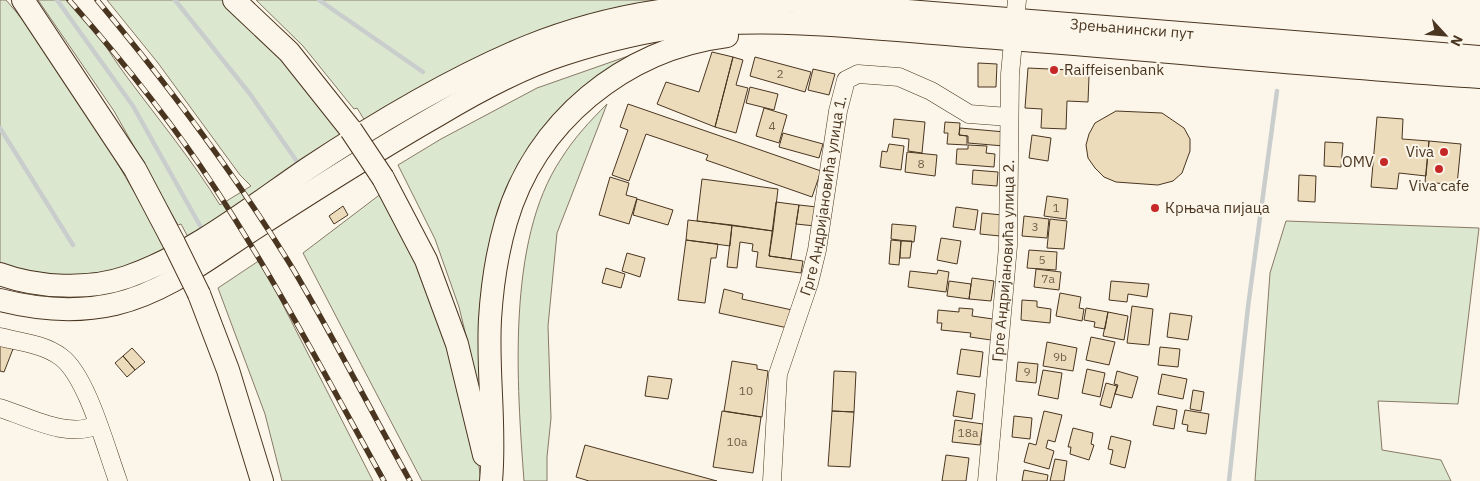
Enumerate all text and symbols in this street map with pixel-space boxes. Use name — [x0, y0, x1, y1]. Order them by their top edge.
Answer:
north arrow — [1420, 10, 1470, 60]
street label: Зрењанински пут — [1069, 14, 1195, 43]
text: N — [1446, 32, 1467, 49]
place label: Raiffeisenbank — [1064, 60, 1164, 79]
marker: Raiffeisenbank — [1048, 64, 1060, 76]
house number: 2 — [776, 66, 784, 81]
street label: Грге Андријановића улица 1. — [795, 93, 851, 298]
house number: 4 — [768, 118, 776, 133]
place label: Viva — [1406, 142, 1434, 161]
marker: Viva — [1438, 146, 1450, 158]
place label: OMV — [1342, 152, 1374, 171]
house number: 8 — [917, 156, 925, 171]
marker: OMV — [1378, 156, 1390, 168]
street label: Грге Андријановића улица 2. — [988, 159, 1018, 363]
marker: Viva cafe — [1433, 163, 1445, 175]
place label: Viva cafe — [1409, 176, 1469, 195]
place label: Крњача пијаца — [1165, 198, 1270, 217]
house number: 1 — [1052, 200, 1060, 215]
marker: Крњача пијаца — [1149, 202, 1161, 214]
house number: 3 — [1031, 219, 1039, 234]
house number: 5 — [1038, 252, 1046, 267]
house number: 7a — [1041, 271, 1055, 286]
house number: 9b — [1053, 349, 1067, 364]
house number: 9 — [1023, 364, 1031, 379]
house number: 10 — [739, 383, 753, 398]
house number: 18a — [958, 425, 979, 440]
house number: 10a — [727, 434, 748, 449]

